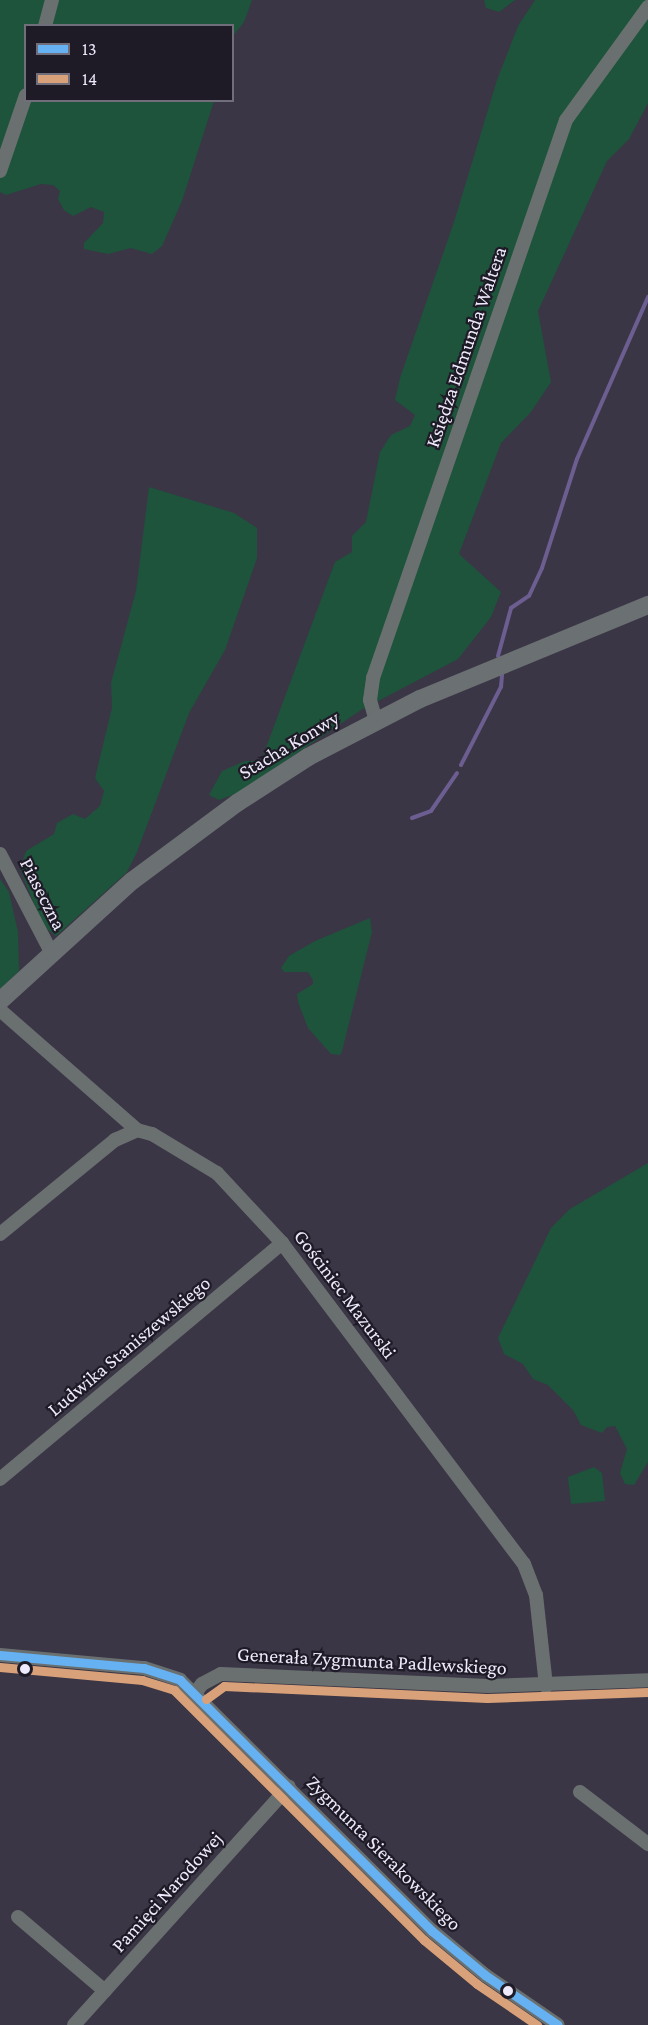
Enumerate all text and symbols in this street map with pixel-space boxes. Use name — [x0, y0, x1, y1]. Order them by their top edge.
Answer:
legend — [24, 24, 234, 102]
text: 13 — [82, 39, 97, 59]
text: 14 — [82, 69, 97, 89]
street label: Księdza Edmunda Waltera — [420, 243, 512, 451]
street label: Stacha Konwy — [234, 706, 344, 784]
street label: Piaseczna — [15, 854, 71, 934]
street label: Gościniec Mazurski — [289, 1225, 401, 1363]
street label: Ludwika Staniszewskiego — [43, 1271, 215, 1421]
street label: Generała Zygmunta Padlewskiego — [237, 1642, 507, 1680]
unlabelled marker — [19, 1663, 31, 1675]
street label: Zygmunta Sierakowskiego — [301, 1770, 467, 1936]
street label: Pamięci Narodowej — [107, 1827, 227, 1957]
unlabelled marker — [502, 1985, 514, 1997]

